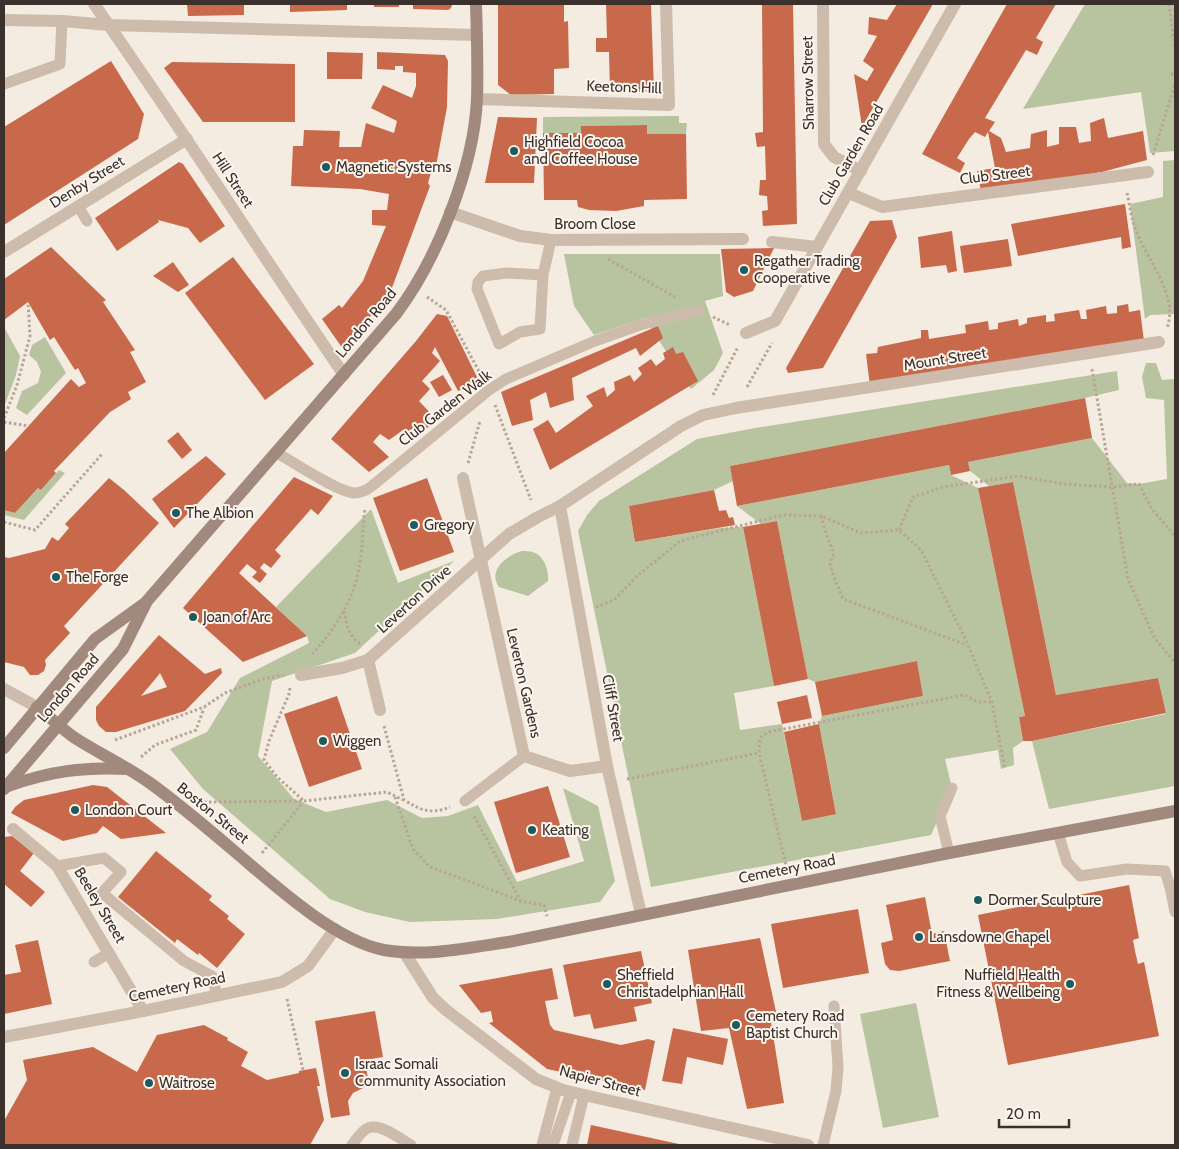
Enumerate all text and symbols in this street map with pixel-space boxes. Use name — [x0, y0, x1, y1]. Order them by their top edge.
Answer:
street label: Sharrow Street — [798, 36, 818, 130]
street label: Keetons Hill — [586, 77, 662, 97]
street label: Club Garden Road — [815, 101, 887, 209]
place label: Highfield Cocoa and Coffee House — [524, 133, 638, 168]
marker: Highfield Cocoa and Coffee House — [508, 145, 520, 157]
street label: Hill Street — [208, 149, 258, 211]
street label: Denby Street — [46, 152, 128, 212]
place label: Magnetic Systems — [336, 158, 452, 176]
marker: Magnetic Systems — [320, 161, 332, 173]
street label: Club Street — [959, 162, 1031, 188]
street label: Broom Close — [554, 215, 636, 233]
place label: Regather Trading Cooperative — [754, 252, 860, 287]
marker: Regather Trading Cooperative — [738, 264, 750, 276]
street label: London Road — [332, 285, 400, 361]
street label: Mount Street — [902, 344, 988, 374]
street label: Club Garden Walk — [395, 366, 495, 450]
place label: The Albion — [186, 504, 254, 522]
marker: The Albion — [170, 507, 182, 519]
place label: Gregory — [424, 516, 475, 534]
marker: Gregory — [408, 519, 420, 531]
street label: Leverton Drive — [373, 561, 455, 637]
place label: The Forge — [66, 568, 129, 586]
marker: The Forge — [50, 571, 62, 583]
place label: Joan of Arc — [202, 608, 271, 626]
marker: Joan of Arc — [187, 611, 199, 623]
street label: Leverton Gardens — [503, 626, 545, 740]
street label: London Road — [33, 650, 103, 726]
street label: Cliff Street — [598, 673, 628, 743]
place label: Wiggen — [333, 732, 381, 750]
marker: Wiggen — [317, 735, 329, 747]
street label: Boston Street — [174, 779, 252, 847]
place label: London Court — [85, 801, 172, 819]
marker: London Court — [69, 804, 81, 816]
place label: Keating — [542, 821, 589, 839]
marker: Keating — [526, 824, 538, 836]
street label: Cemetery Road — [737, 851, 837, 887]
street label: Beeley Street — [70, 864, 130, 946]
place label: Dormer Sculpture — [988, 891, 1101, 909]
marker: Dormer Sculpture — [972, 894, 984, 906]
place label: Lansdowne Chapel — [929, 928, 1050, 946]
marker: Lansdowne Chapel — [913, 931, 925, 943]
place label: Sheffield Christadelphian Hall — [617, 966, 744, 1001]
place label: Nuffield Health Fitness & Wellbeing — [936, 966, 1061, 1001]
street label: Cemetery Road — [127, 968, 227, 1006]
marker: Sheffield Christadelphian Hall — [601, 978, 613, 990]
marker: Nuffield Health Fitness & Wellbeing — [1064, 978, 1076, 990]
place label: Cemetery Road Baptist Church — [746, 1007, 844, 1042]
marker: Cemetery Road Baptist Church — [730, 1019, 742, 1031]
place label: Israac Somali Community Association — [355, 1055, 506, 1090]
street label: Napier Street — [557, 1062, 643, 1100]
marker: Israac Somali Community Association — [339, 1067, 351, 1079]
place label: Waitrose — [159, 1074, 215, 1092]
marker: Waitrose — [143, 1077, 155, 1089]
scale bar — [999, 1096, 1069, 1128]
text: 20 m — [1006, 1105, 1041, 1123]

